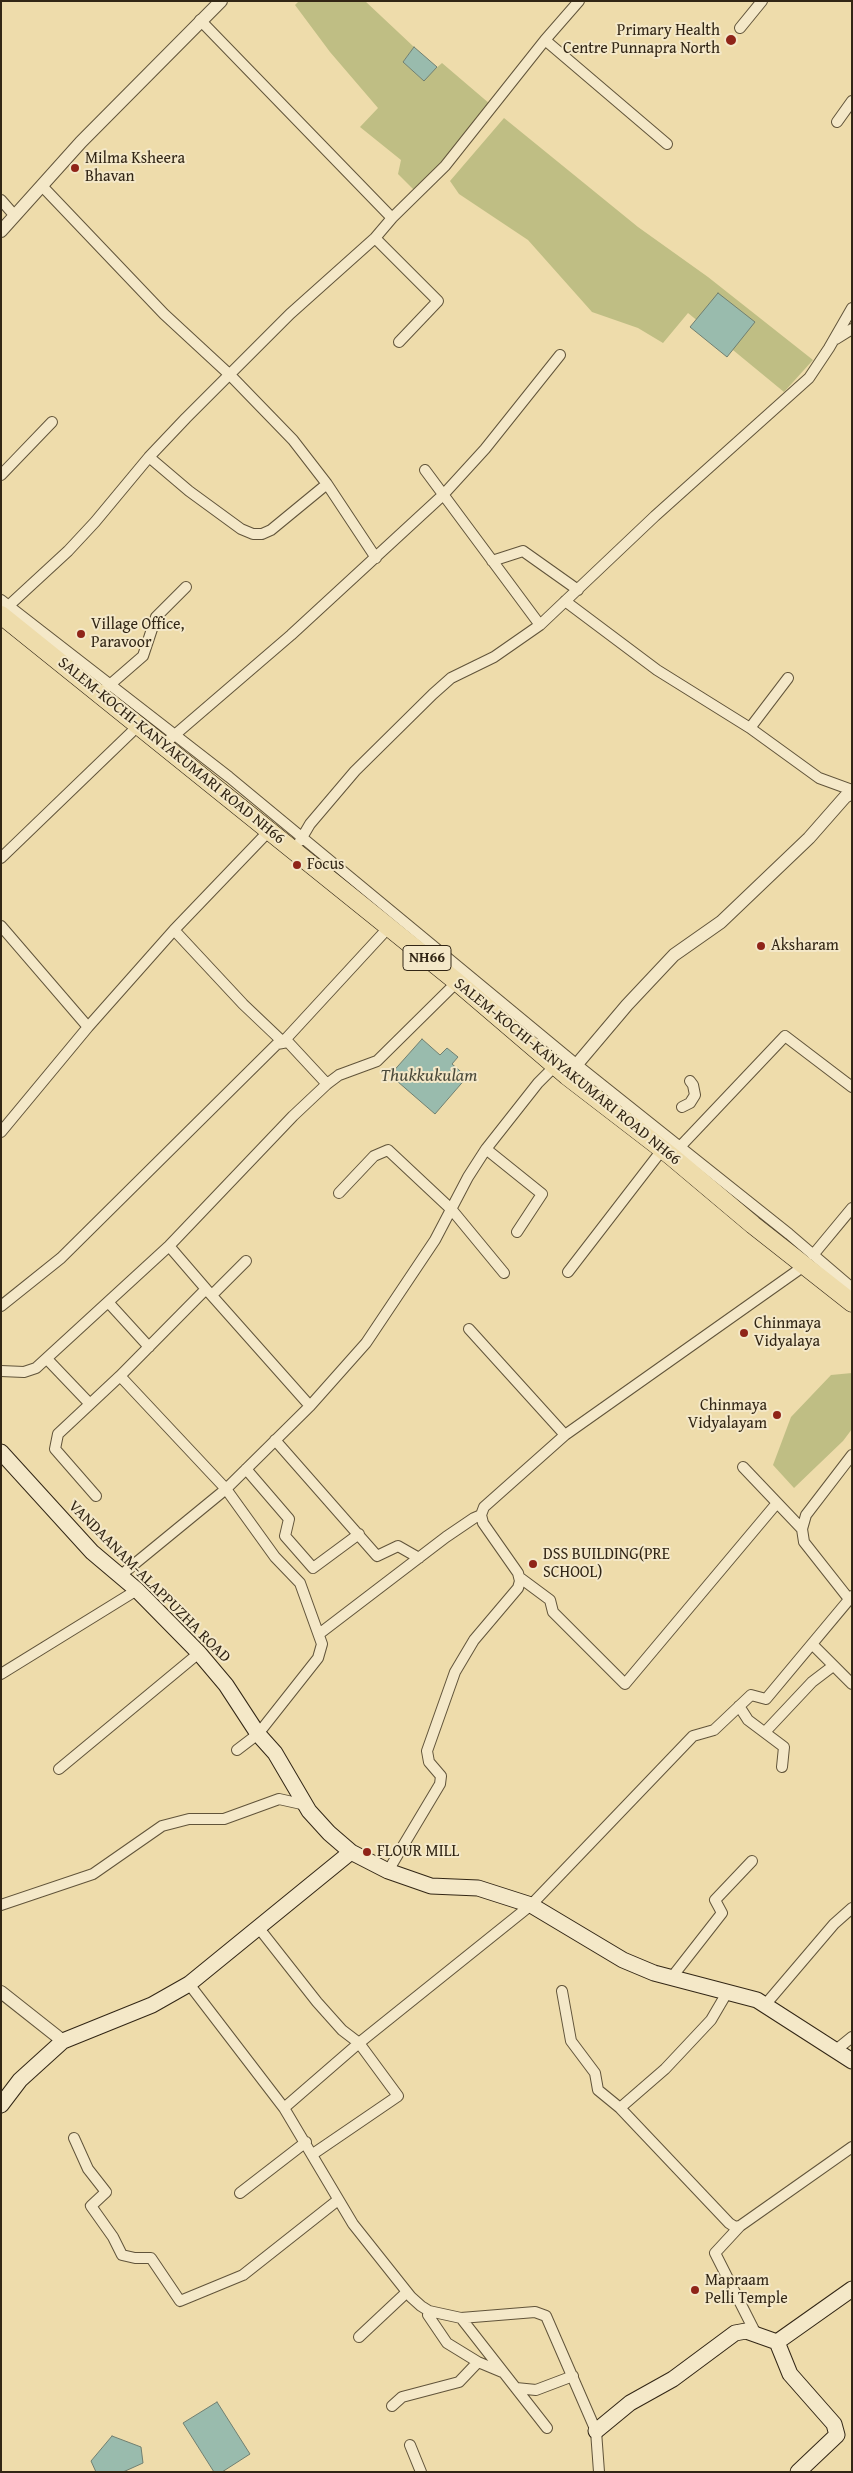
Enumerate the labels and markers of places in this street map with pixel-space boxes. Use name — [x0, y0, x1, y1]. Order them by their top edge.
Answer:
place label: Primary Health Centre Punnapra North — [563, 21, 720, 59]
marker: Primary Health Centre Punnapra North — [724, 33, 738, 47]
place label: Milma Ksheera Bhavan — [85, 149, 185, 187]
marker: Milma Ksheera Bhavan — [69, 162, 81, 174]
place label: Village Office, Paravoor — [91, 615, 184, 653]
marker: Village Office, Paravoor — [75, 628, 87, 640]
place label: Focus — [307, 855, 344, 875]
marker: Focus — [291, 859, 303, 871]
place label: Aksharam — [771, 936, 839, 956]
marker: Aksharam — [755, 940, 767, 952]
place label: Chinmaya Vidyalaya — [754, 1314, 821, 1352]
marker: Chinmaya Vidyalaya — [738, 1327, 750, 1339]
place label: Chinmaya Vidyalayam — [688, 1396, 767, 1434]
marker: Chinmaya Vidyalayam — [771, 1409, 783, 1421]
place label: DSS BUILDING(PRE SCHOOL) — [543, 1545, 670, 1583]
marker: DSS BUILDING(PRE SCHOOL) — [527, 1558, 539, 1570]
place label: FLOUR MILL — [377, 1842, 459, 1862]
marker: FLOUR MILL — [361, 1846, 373, 1858]
place label: Mapraam Pelli Temple — [705, 2271, 788, 2309]
marker: Mapraam Pelli Temple — [689, 2284, 701, 2296]

